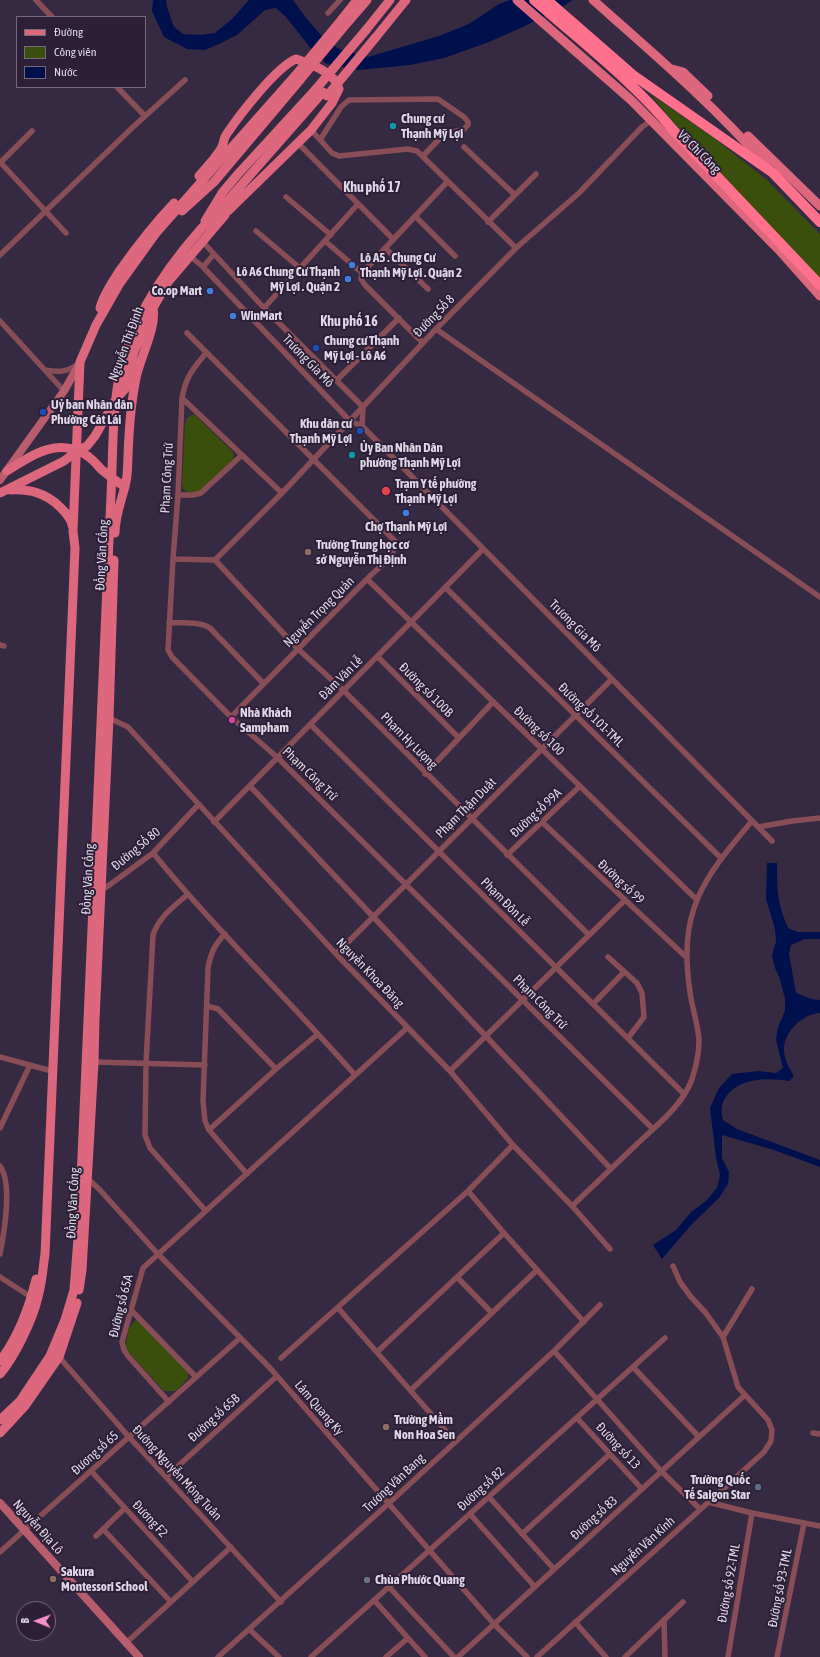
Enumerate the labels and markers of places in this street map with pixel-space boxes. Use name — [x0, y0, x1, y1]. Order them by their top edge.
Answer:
place label: Chung cư Thạnh Mỹ Lợi — [401, 111, 463, 142]
marker: Chung cư Thạnh Mỹ Lợi — [388, 121, 398, 131]
place label: Lô A5 . Chung Cư Thạnh Mỹ Lợi . Quận 2 — [360, 250, 462, 281]
marker: Lô A5 . Chung Cư Thạnh Mỹ Lợi . Quận 2 — [347, 260, 357, 270]
place label: Lô A6 Chung Cư Thạnh Mỹ Lợi . Quận 2 — [236, 264, 340, 295]
marker: Lô A6 Chung Cư Thạnh Mỹ Lợi . Quận 2 — [343, 274, 353, 284]
place label: Co.op Mart — [151, 283, 202, 299]
marker: Co.op Mart — [205, 286, 215, 296]
place label: WinMart — [241, 308, 282, 324]
marker: WinMart — [228, 311, 238, 321]
place label: Chung cư Thạnh Mỹ Lợi - Lô A6 — [324, 333, 399, 364]
marker: Chung cư Thạnh Mỹ Lợi - Lô A6 — [311, 343, 321, 353]
place label: Uỷ ban Nhân dân Phường Cát Lái — [51, 397, 133, 428]
marker: Uỷ ban Nhân dân Phường Cát Lái — [38, 407, 48, 417]
place label: Khu dân cư Thạnh Mỹ Lợi — [290, 416, 352, 447]
marker: Khu dân cư Thạnh Mỹ Lợi — [355, 426, 365, 436]
place label: Ủy Ban Nhân Dân phường Thạnh Mỹ Lợi — [360, 440, 461, 471]
marker: Ủy Ban Nhân Dân phường Thạnh Mỹ Lợi — [347, 450, 357, 460]
place label: Trạm Y tế phường Thạnh Mỹ Lợi — [395, 476, 476, 507]
marker: Trạm Y tế phường Thạnh Mỹ Lợi — [380, 485, 392, 497]
marker: Chợ Thạnh Mỹ Lợi — [401, 508, 411, 518]
place label: Chợ Thạnh Mỹ Lợi — [365, 519, 447, 535]
place label: Trường Trung học cơ sở Nguyễn Thị Định — [316, 537, 409, 568]
marker: Trường Trung học cơ sở Nguyễn Thị Định — [303, 547, 313, 557]
place label: Nhà Khách Sampham — [240, 705, 292, 736]
marker: Nhà Khách Sampham — [227, 715, 237, 725]
place label: Trường Mầm Non Hoa Sen — [394, 1412, 455, 1443]
marker: Trường Mầm Non Hoa Sen — [381, 1422, 391, 1432]
place label: Trường Quốc Tế Saigon Star — [684, 1472, 750, 1503]
marker: Trường Quốc Tế Saigon Star — [753, 1482, 763, 1492]
place label: Sakura Montessori School — [61, 1564, 148, 1595]
place label: Chùa Phước Quang — [375, 1572, 465, 1588]
marker: Sakura Montessori School — [48, 1574, 58, 1584]
marker: Chùa Phước Quang — [362, 1575, 372, 1585]

